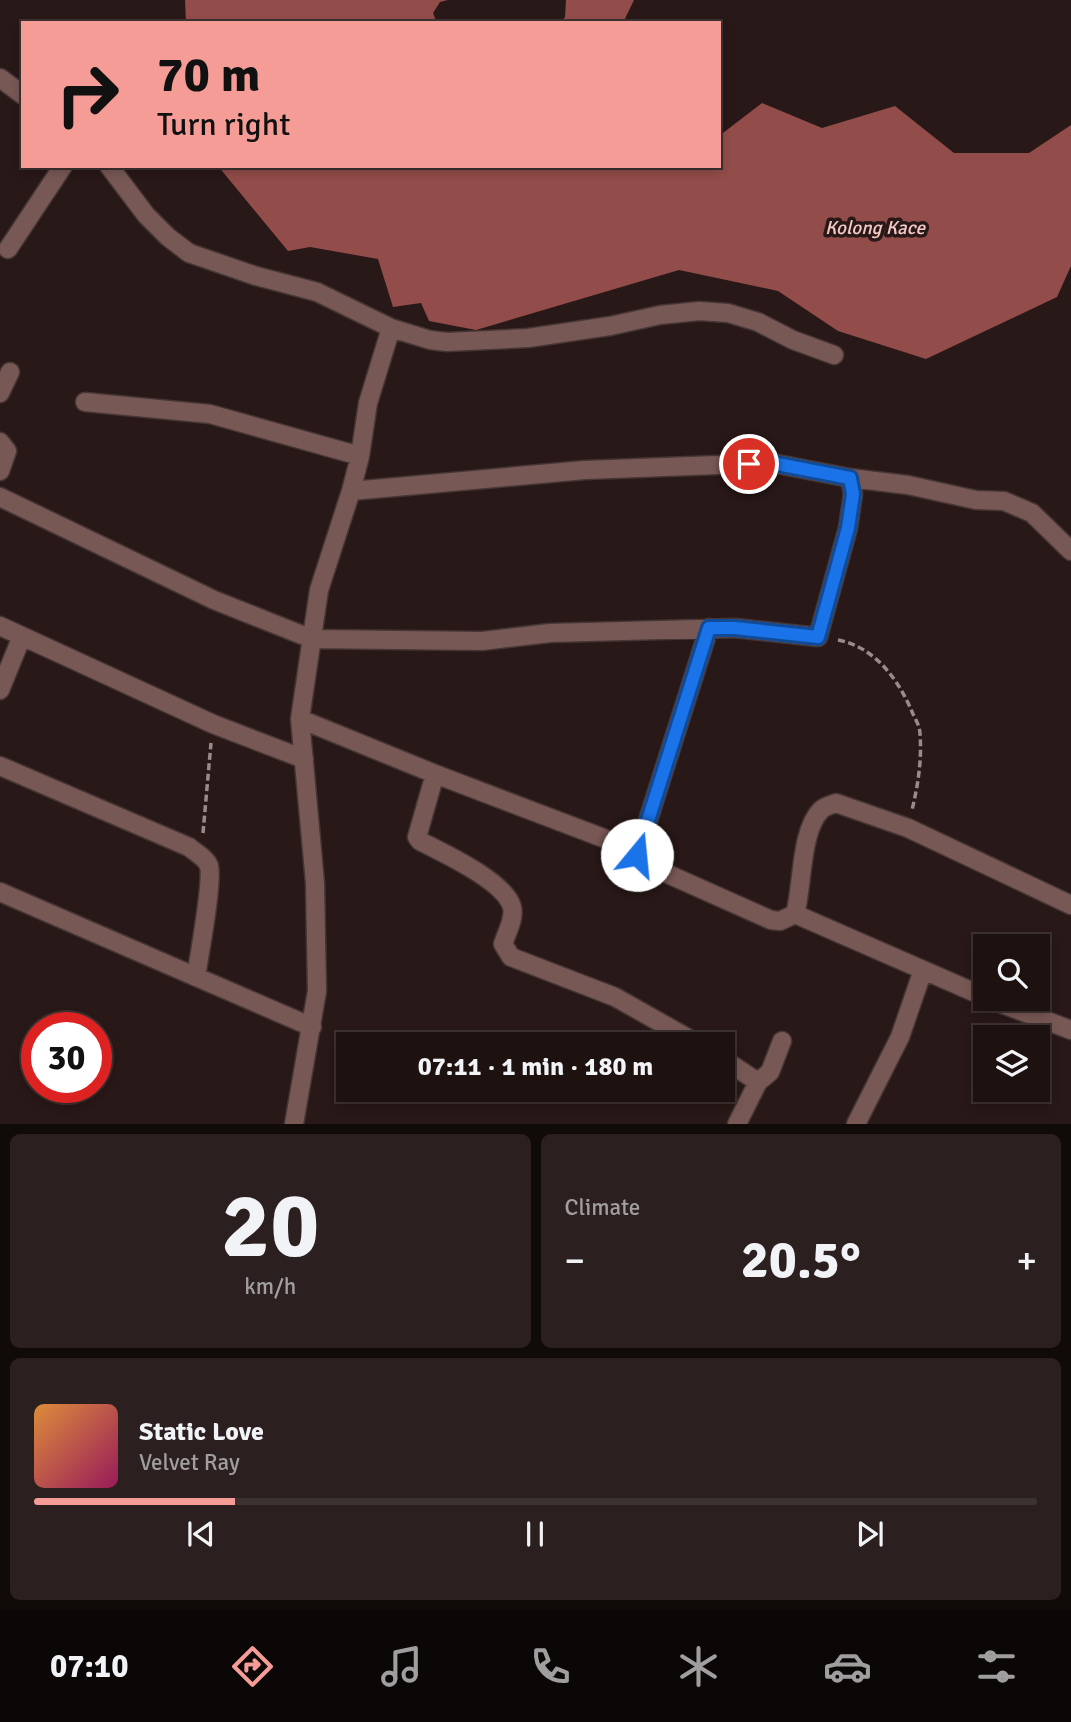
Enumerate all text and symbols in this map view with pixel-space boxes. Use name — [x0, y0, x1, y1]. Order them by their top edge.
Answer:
text: 70 m — [157, 45, 260, 105]
icon: right — [42, 49, 133, 140]
text: Turn right — [157, 105, 290, 144]
water label: Kolong Kace — [825, 216, 926, 240]
pin — [719, 434, 779, 494]
icon: arrive — [730, 445, 768, 483]
position arrow — [600, 818, 674, 892]
map controls — [973, 934, 1050, 1102]
button: search — [973, 934, 1050, 1011]
speed limit sign: 30 — [21, 1012, 112, 1103]
button: layers — [973, 1025, 1050, 1102]
text: 07:11 · 1 min · 180 m — [418, 1051, 653, 1083]
text: 20 — [221, 1170, 319, 1283]
text: Climate — [565, 1193, 640, 1222]
text: 20.5° — [741, 1228, 861, 1292]
text: − — [565, 1237, 585, 1284]
text: + — [1016, 1237, 1037, 1284]
text: km/h — [244, 1272, 296, 1301]
text: Static Love — [139, 1416, 264, 1448]
text: Velvet Ray — [139, 1448, 240, 1477]
icon: previous — [182, 1515, 220, 1553]
icon: pause — [516, 1515, 554, 1553]
icon: next — [851, 1515, 889, 1553]
icon: directions — [228, 1642, 277, 1691]
icon: music — [377, 1642, 426, 1691]
icon: phone — [526, 1642, 575, 1691]
icon: climate — [674, 1642, 723, 1691]
icon: car — [823, 1642, 872, 1691]
icon: filters — [972, 1642, 1021, 1691]
text: 07:10 — [50, 1647, 128, 1686]

